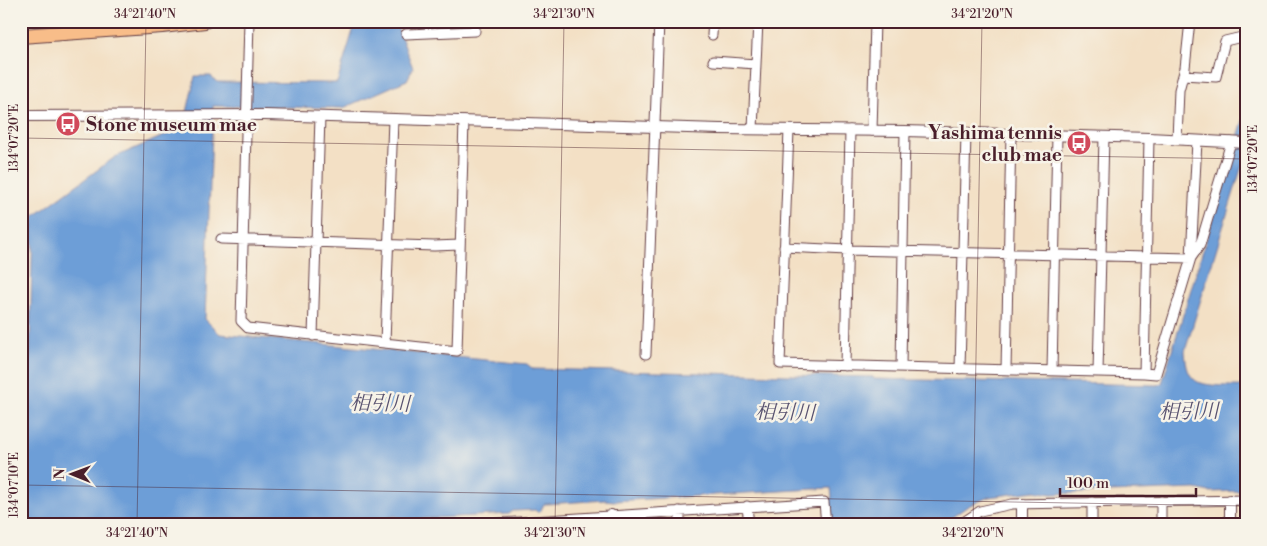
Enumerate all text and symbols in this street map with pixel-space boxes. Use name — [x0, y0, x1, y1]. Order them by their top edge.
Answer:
text: 34°21'40"N — [114, 7, 176, 22]
text: 34°21'30"N — [533, 7, 595, 22]
text: 34°21'20"N — [951, 7, 1013, 22]
text: 134°07'20"E — [7, 104, 22, 172]
bus stop icon: Stone museum mae — [55, 111, 81, 137]
place label: Stone museum mae — [86, 113, 257, 137]
place label: Yashima tennis club mae — [928, 121, 1062, 167]
text: 134°07'20"E — [1246, 125, 1261, 193]
bus stop icon: Yashima tennis club mae — [1066, 130, 1092, 156]
water label: 相引川 — [350, 391, 412, 418]
water label: 相引川 — [1159, 399, 1221, 426]
water label: 相引川 — [755, 400, 817, 427]
north arrow — [48, 448, 98, 498]
text: 134°07'10"E — [7, 452, 22, 518]
scale bar — [1060, 466, 1196, 498]
text: N — [51, 468, 69, 479]
text: 100 m — [1067, 474, 1109, 493]
text: 34°21'40"N — [106, 526, 168, 541]
text: 34°21'30"N — [524, 526, 586, 541]
text: 34°21'20"N — [942, 526, 1004, 541]

